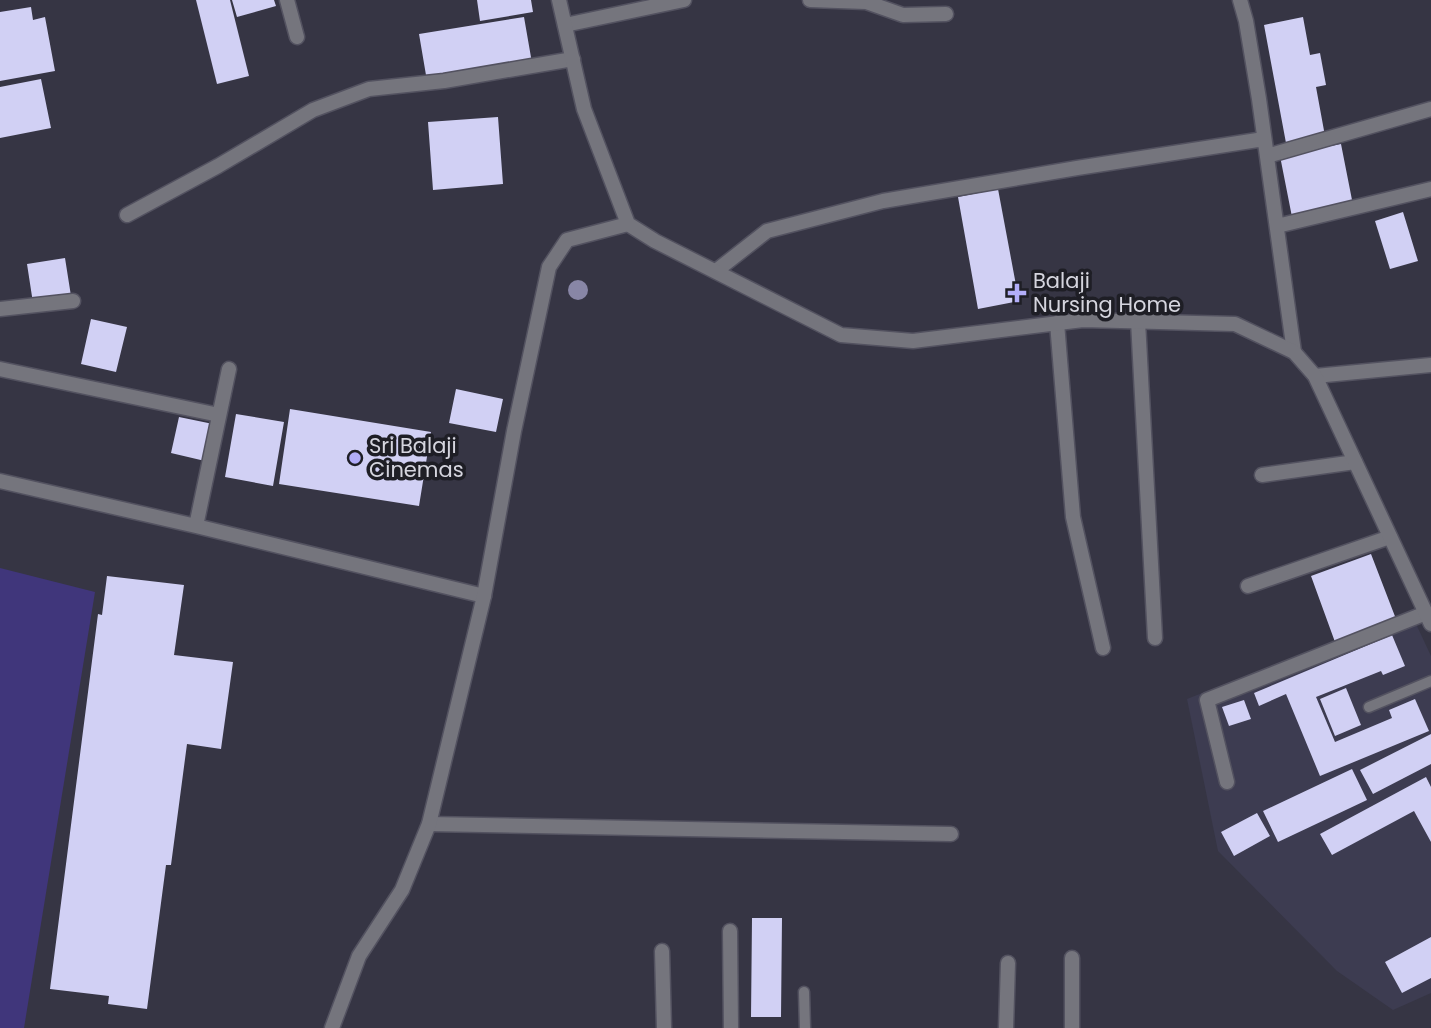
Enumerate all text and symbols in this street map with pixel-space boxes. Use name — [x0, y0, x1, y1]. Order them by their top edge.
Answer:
place label: Balaji Nursing Home — [1033, 266, 1181, 319]
marker: Balaji Nursing Home — [1007, 283, 1027, 303]
place label: Sri Balaji Cinemas — [369, 431, 464, 484]
marker: Sri Balaji Cinemas — [347, 450, 363, 466]

